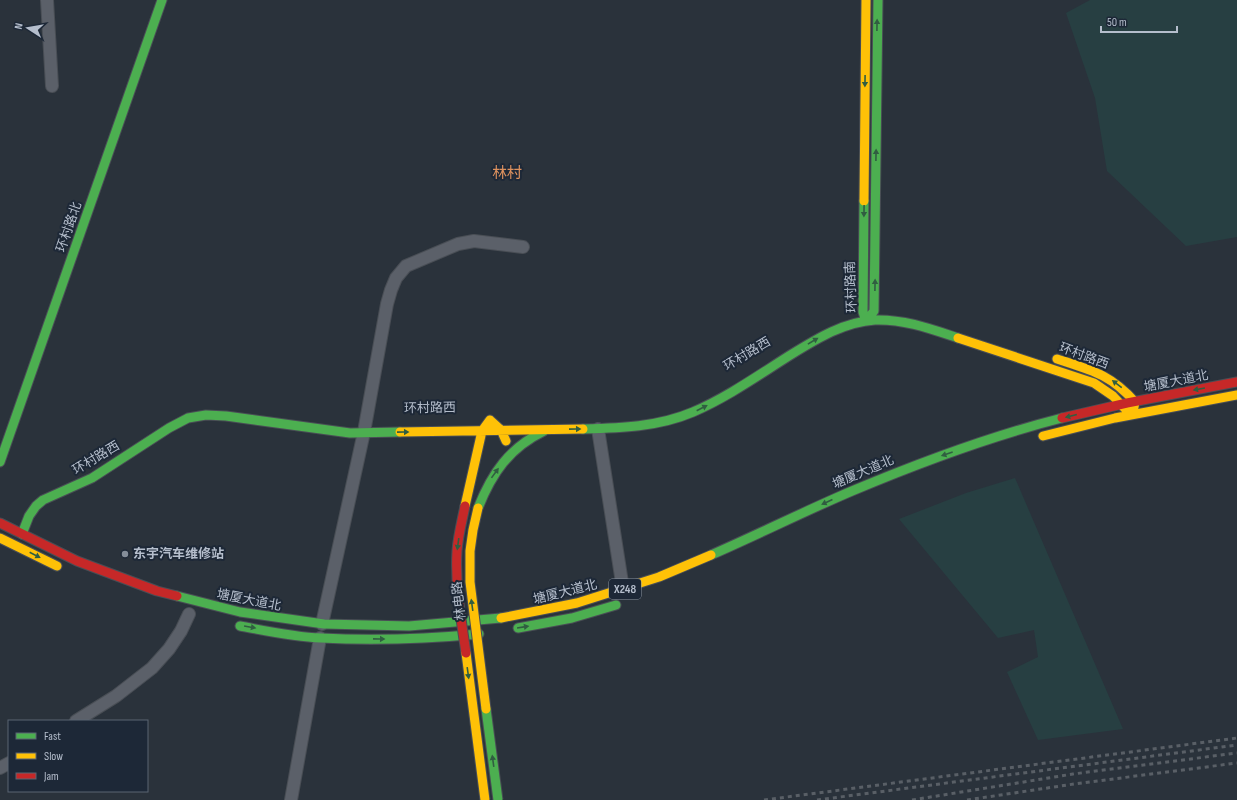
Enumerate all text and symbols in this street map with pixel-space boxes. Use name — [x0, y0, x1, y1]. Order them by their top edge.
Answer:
north arrow — [8, 8, 48, 48]
scale bar — [1101, 8, 1177, 34]
text: 50 m — [1107, 15, 1127, 30]
one-way arrow — [874, 18, 880, 31]
text: N — [12, 22, 26, 30]
one-way arrow — [862, 75, 868, 88]
one-way arrow — [873, 148, 879, 161]
district label: 林村 — [492, 164, 522, 183]
street label: 环村路北 — [53, 200, 85, 254]
one-way arrow — [861, 205, 867, 218]
street label: 环村路南 — [842, 261, 860, 313]
one-way arrow — [872, 278, 878, 291]
street label: 环村路西 — [721, 334, 773, 374]
one-way arrow — [807, 338, 819, 345]
street label: 环村路西 — [1057, 340, 1111, 372]
street label: 塘厦大道北 — [1143, 367, 1209, 395]
one-way arrow — [1112, 380, 1123, 388]
one-way arrow — [1192, 386, 1205, 392]
street label: 环村路西 — [404, 400, 456, 416]
one-way arrow — [696, 405, 707, 411]
one-way arrow — [1065, 413, 1078, 419]
one-way arrow — [569, 426, 582, 432]
one-way arrow — [397, 429, 410, 435]
street label: 环村路西 — [70, 438, 122, 478]
one-way arrow — [941, 451, 953, 457]
street label: 塘厦大道北 — [830, 452, 896, 492]
one-way arrow — [491, 468, 500, 479]
one-way arrow — [821, 499, 832, 505]
one-way arrow — [455, 538, 461, 550]
place label: 东宇汽车维修站 — [133, 546, 224, 562]
marker: 东宇汽车维修站 — [120, 549, 130, 559]
one-way arrow — [29, 552, 40, 558]
street label: 塘厦大道北 — [532, 576, 598, 608]
road number: X248 — [609, 579, 641, 599]
street label: 林电路 — [449, 581, 469, 621]
street label: 塘厦大道北 — [216, 586, 282, 614]
one-way arrow — [469, 599, 475, 611]
one-way arrow — [517, 624, 529, 630]
one-way arrow — [244, 625, 256, 631]
one-way arrow — [373, 636, 385, 643]
one-way arrow — [465, 667, 471, 679]
legend — [8, 720, 148, 792]
text: Fast — [44, 729, 61, 744]
text: Slow — [44, 749, 63, 764]
one-way arrow — [489, 755, 496, 767]
text: Jam — [43, 769, 59, 784]

